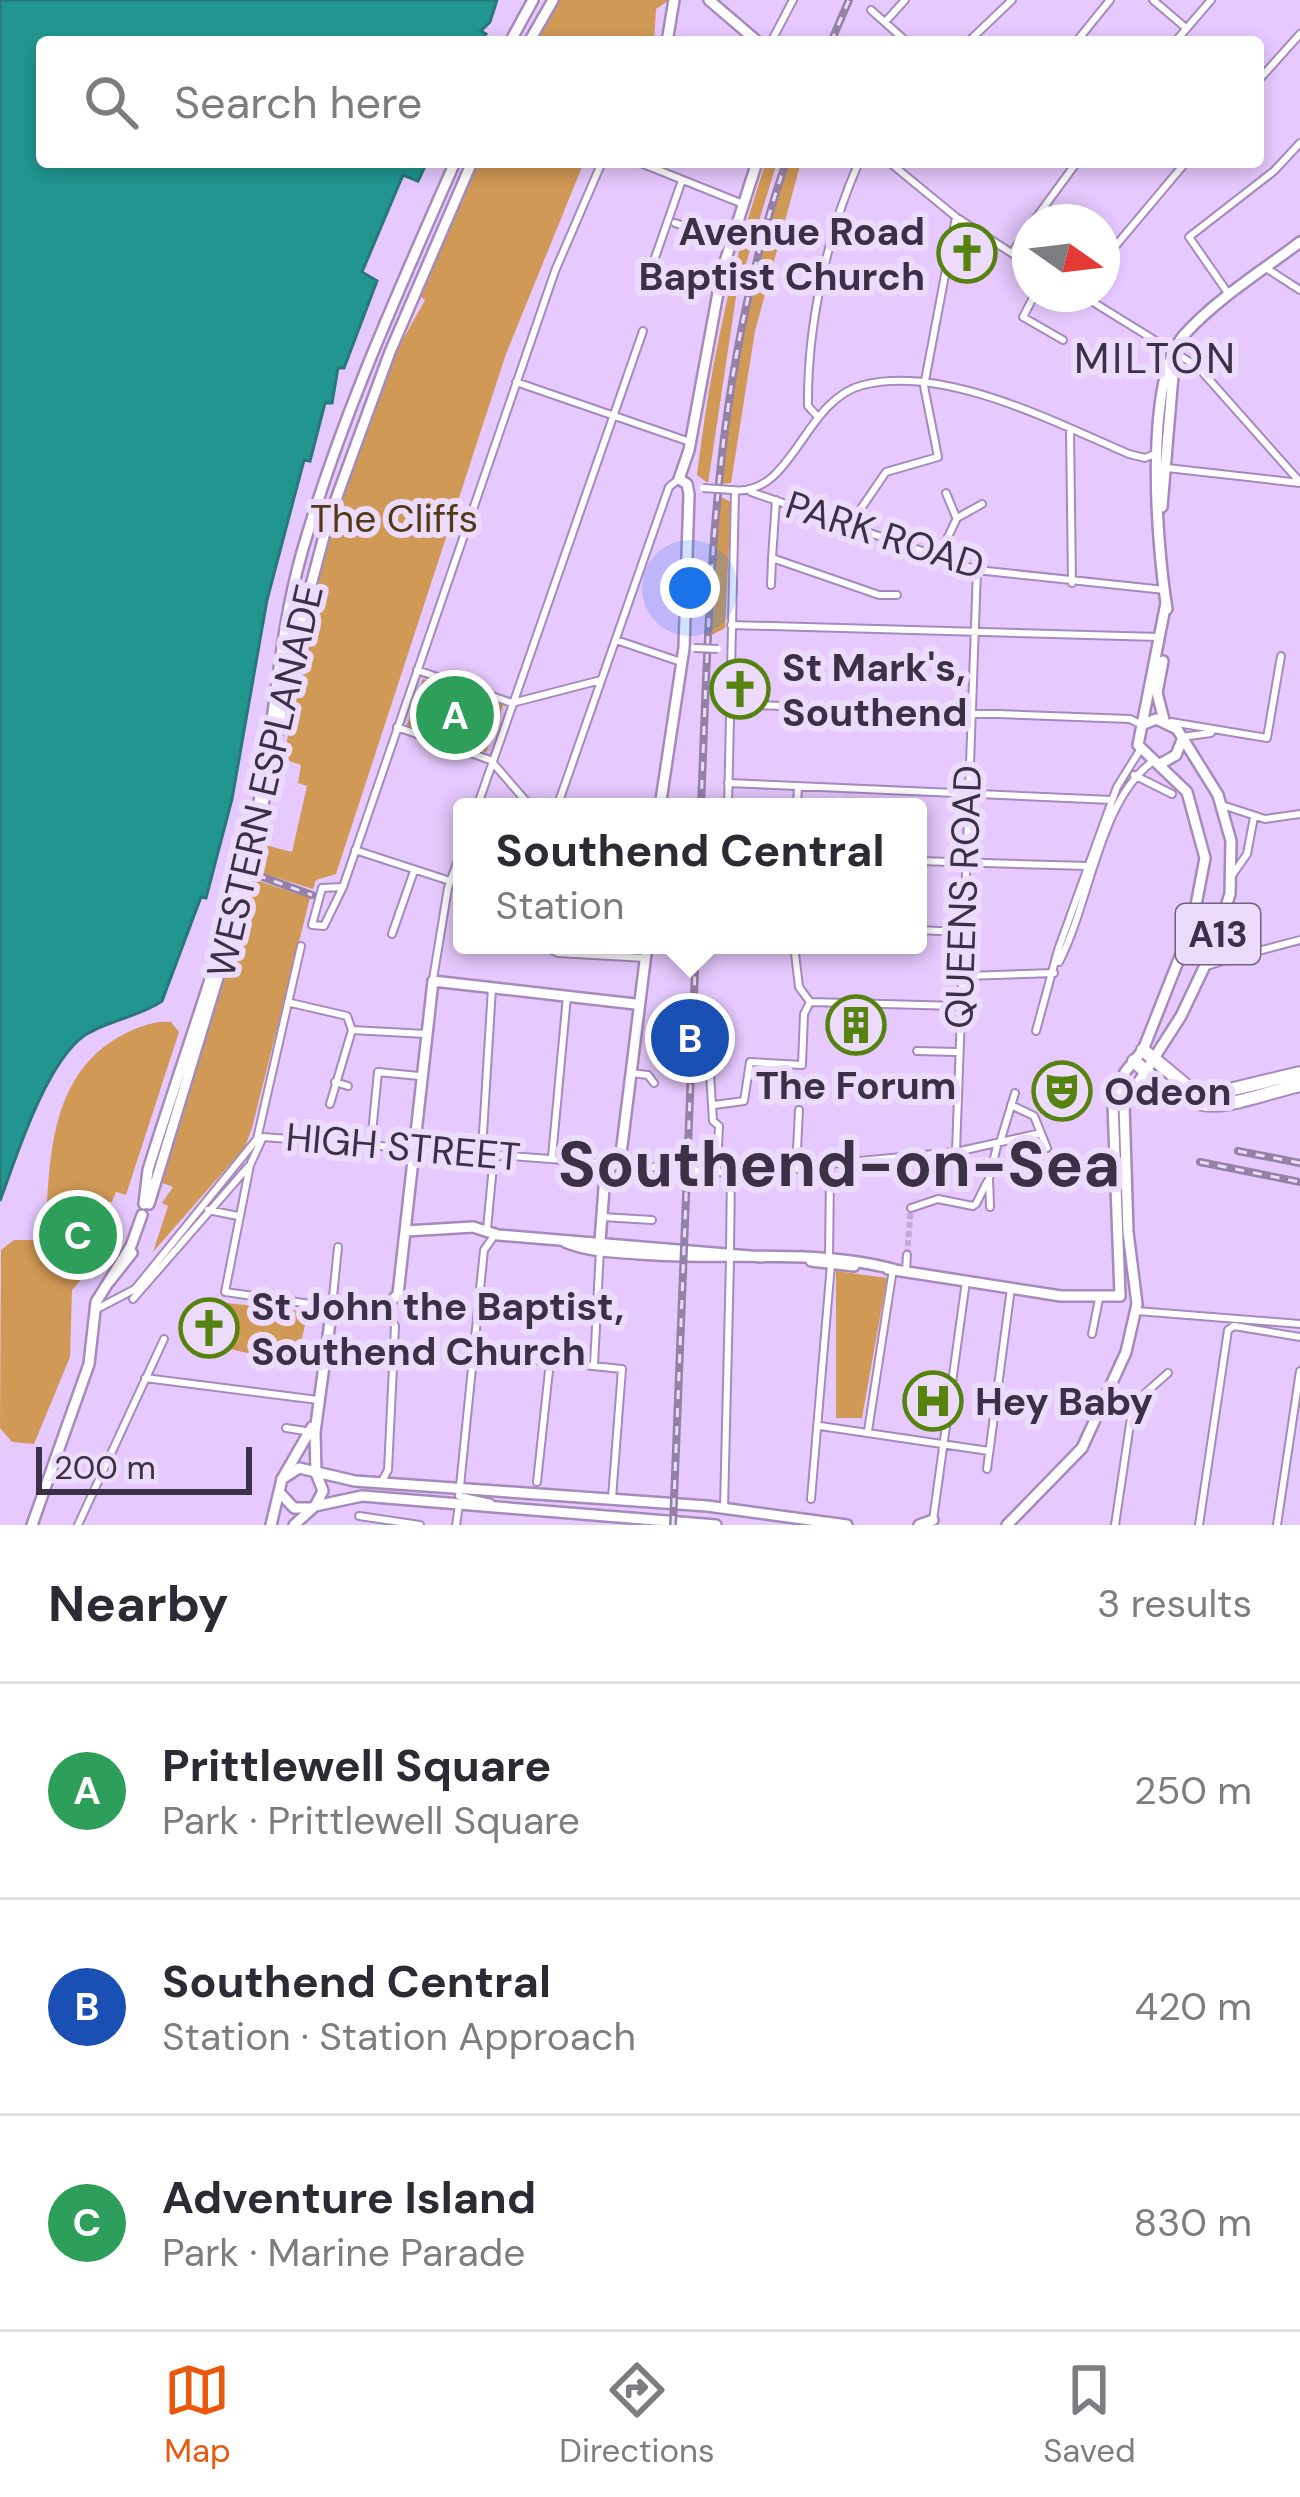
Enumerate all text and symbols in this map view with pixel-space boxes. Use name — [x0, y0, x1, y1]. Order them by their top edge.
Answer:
search box — [36, 36, 1264, 168]
icon: search — [78, 69, 144, 135]
text: Search here — [174, 73, 422, 132]
north arrow — [1012, 204, 1120, 312]
place label: Avenue Road Baptist Church — [638, 206, 925, 302]
church icon: Avenue Road Baptist Church — [936, 222, 998, 284]
district label: MILTON — [1074, 331, 1238, 386]
street label: PARK ROAD — [779, 479, 991, 591]
park label: The Cliffs — [310, 493, 478, 544]
your location — [660, 558, 720, 618]
street label: WESTERN ESPLANADE — [195, 580, 335, 982]
place label: St Mark's, Southend — [782, 642, 967, 738]
church icon: St Mark's, Southend — [709, 658, 771, 720]
pin: A — [416, 670, 494, 760]
street label: QUEENS ROAD — [933, 764, 993, 1030]
popup — [453, 798, 927, 954]
text: Southend Central — [496, 821, 884, 880]
text: Station — [496, 880, 624, 931]
road number: A13 — [1176, 904, 1260, 964]
pin: B — [651, 993, 729, 1083]
building icon: The Forum — [825, 994, 887, 1056]
place label: The Forum — [755, 1060, 957, 1111]
theatre icon: Odeon — [1031, 1060, 1093, 1122]
place label: Odeon — [1104, 1066, 1231, 1117]
street label: HIGH STREET — [284, 1111, 522, 1183]
district label: Southend-on-Sea — [558, 1124, 1120, 1206]
pin: C — [39, 1190, 117, 1280]
place label: St John the Baptist, Southend Church — [251, 1281, 624, 1377]
church icon: St John the Baptist, Southend Church — [178, 1297, 240, 1359]
hospital icon: Hey Baby — [902, 1370, 964, 1432]
place label: Hey Baby — [975, 1376, 1153, 1427]
scale bar — [36, 1441, 252, 1494]
text: 200 m — [54, 1446, 156, 1489]
text: Nearby — [48, 1570, 229, 1637]
text: 3 results — [1097, 1578, 1252, 1629]
text: Prittlewell Square — [162, 1736, 551, 1795]
text: A — [73, 1765, 101, 1816]
text: 250 m — [1134, 1765, 1252, 1816]
text: Park · Prittlewell Square — [162, 1795, 580, 1846]
text: Southend Central — [162, 1952, 551, 2011]
text: B — [75, 1981, 99, 2032]
text: 420 m — [1134, 1981, 1252, 2032]
text: Station · Station Approach — [162, 2011, 636, 2062]
text: Adventure Island — [162, 2168, 536, 2227]
text: C — [73, 2197, 101, 2248]
text: 830 m — [1133, 2197, 1252, 2248]
text: Park · Marine Parade — [162, 2227, 525, 2278]
tab: Map — [164, 2357, 231, 2472]
tab: Directions — [559, 2357, 715, 2472]
tab: Saved — [1043, 2357, 1136, 2472]

